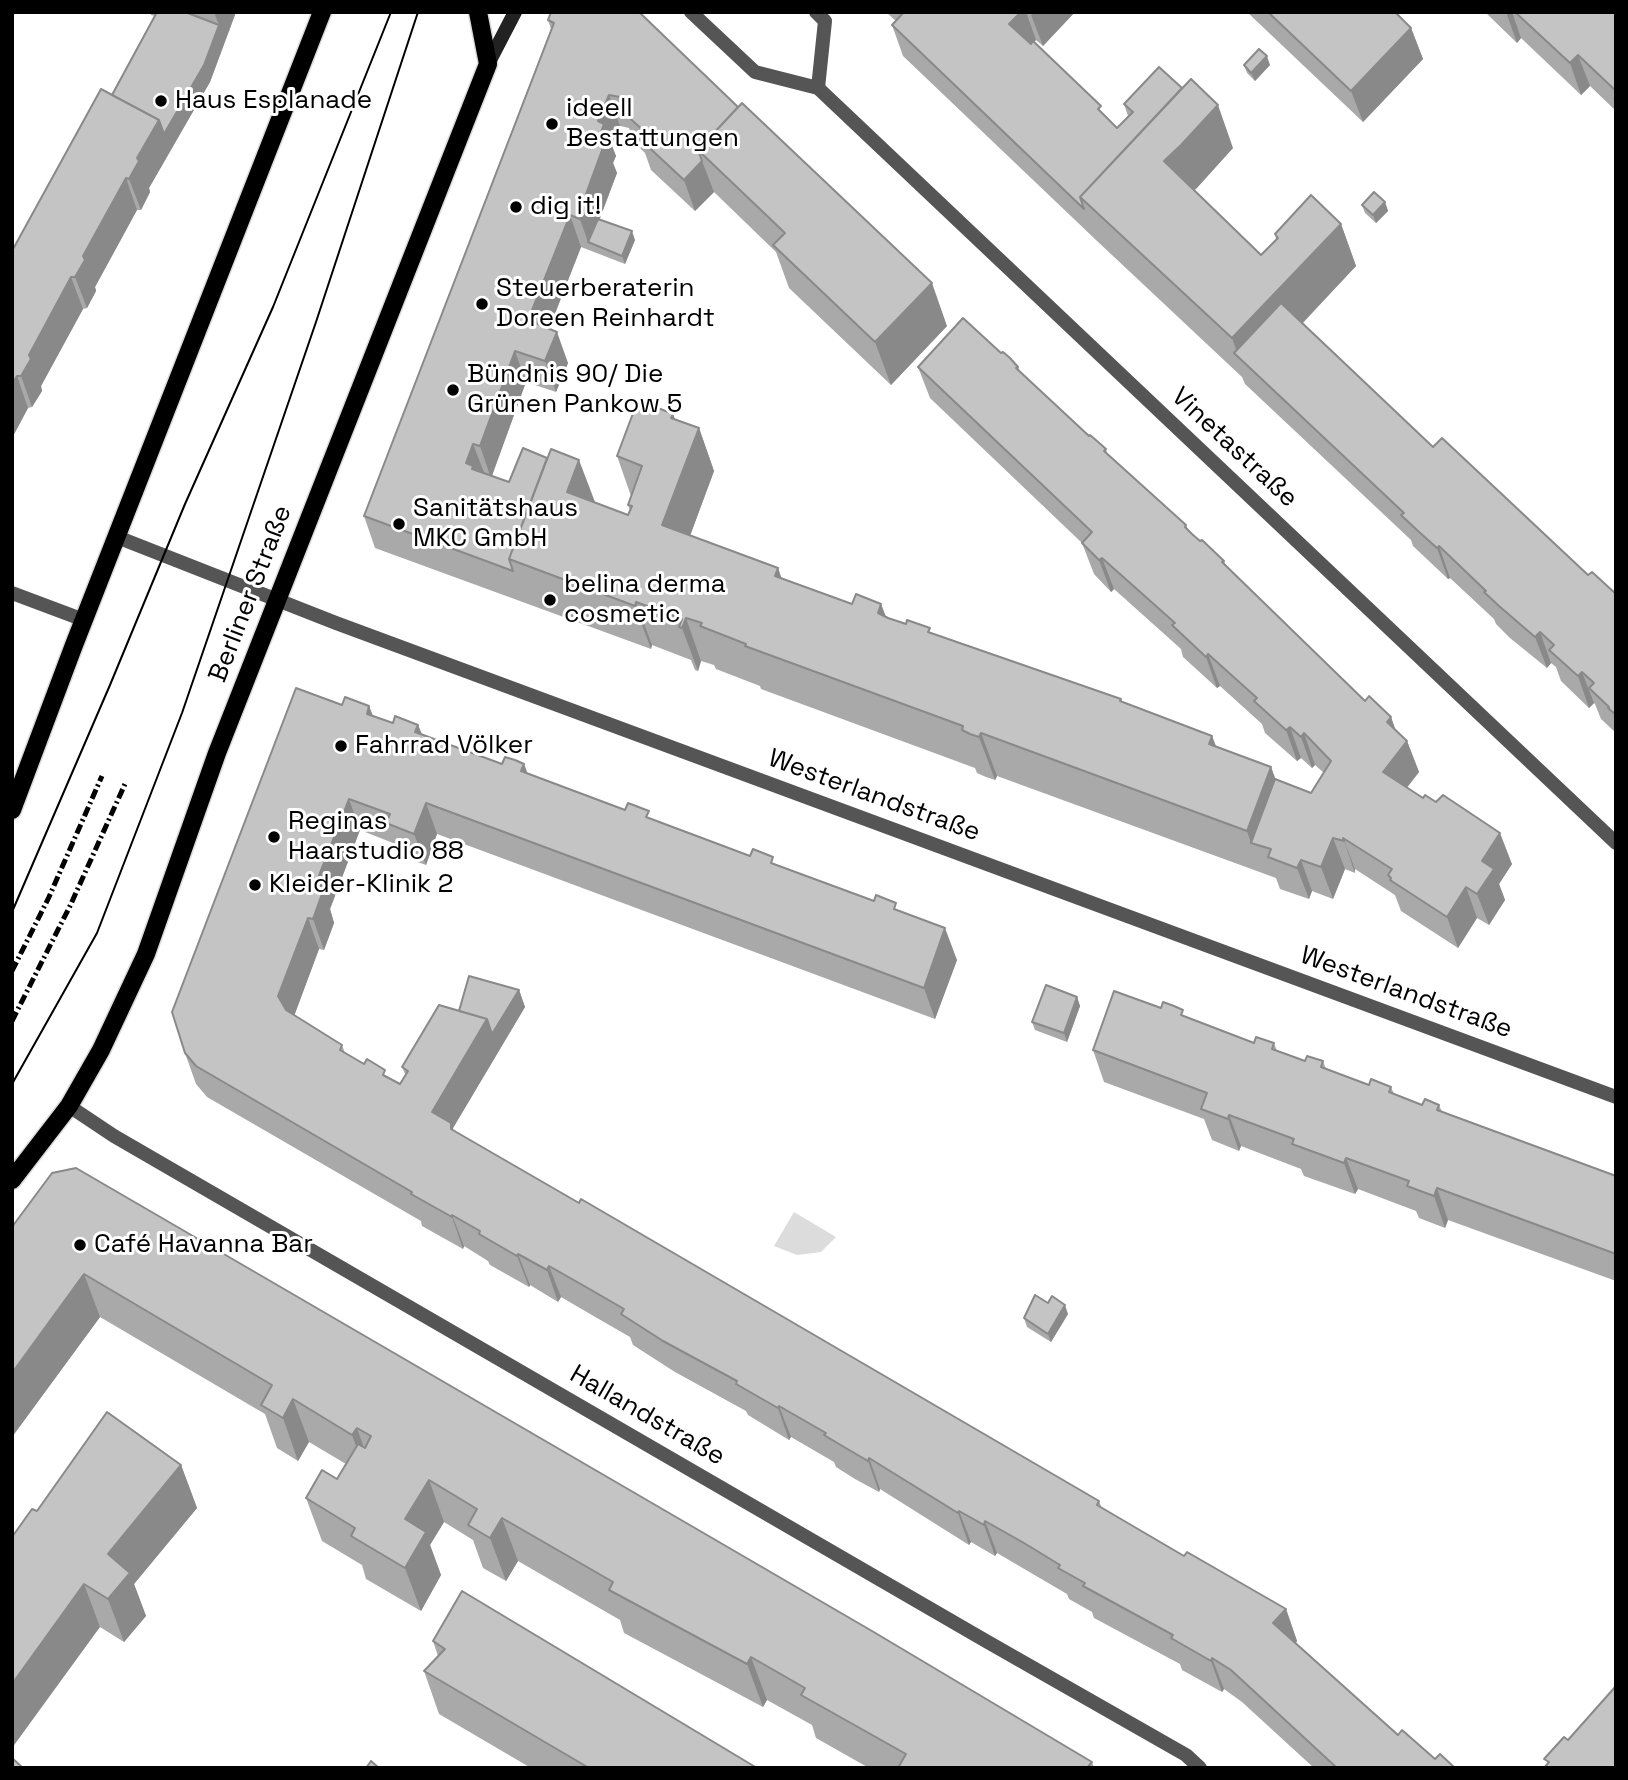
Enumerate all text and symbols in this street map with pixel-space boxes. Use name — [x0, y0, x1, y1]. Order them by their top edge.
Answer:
place label: Haus Esplanade — [175, 85, 372, 117]
marker: Haus Esplanade — [153, 93, 169, 109]
place label: ideell Bestattungen — [566, 93, 739, 154]
marker: ideell Bestattungen — [544, 116, 560, 132]
place label: dig it! — [530, 191, 601, 223]
marker: dig it! — [508, 199, 524, 215]
place label: Steuerberaterin Doreen Reinhardt — [496, 273, 715, 334]
marker: Steuerberaterin Doreen Reinhardt — [474, 296, 490, 312]
place label: Bündnis 90/ Die Grünen Pankow 5 — [467, 359, 682, 420]
marker: Bündnis 90/ Die Grünen Pankow 5 — [445, 382, 461, 398]
street label: Vinetastraße — [1164, 382, 1304, 514]
place label: Sanitätshaus MKC GmbH — [413, 493, 578, 554]
street label: Berliner Straße — [203, 501, 299, 687]
marker: Sanitätshaus MKC GmbH — [391, 516, 407, 532]
place label: belina derma cosmetic — [564, 569, 726, 630]
marker: belina derma cosmetic — [542, 592, 558, 608]
place label: Fahrrad Völker — [355, 730, 533, 762]
marker: Fahrrad Völker — [333, 738, 349, 754]
street label: Westerlandstraße — [764, 743, 984, 849]
place label: Reginas Haarstudio 88 — [288, 806, 464, 868]
marker: Reginas Haarstudio 88 — [266, 829, 282, 845]
place label: Kleider-Klinik 2 — [269, 869, 453, 901]
marker: Kleider-Klinik 2 — [247, 877, 263, 893]
street label: Westerlandstraße — [1296, 940, 1516, 1046]
place label: Café Havanna Bar — [94, 1229, 313, 1261]
marker: Café Havanna Bar — [72, 1237, 88, 1253]
street label: Hallandstraße — [564, 1359, 730, 1473]

